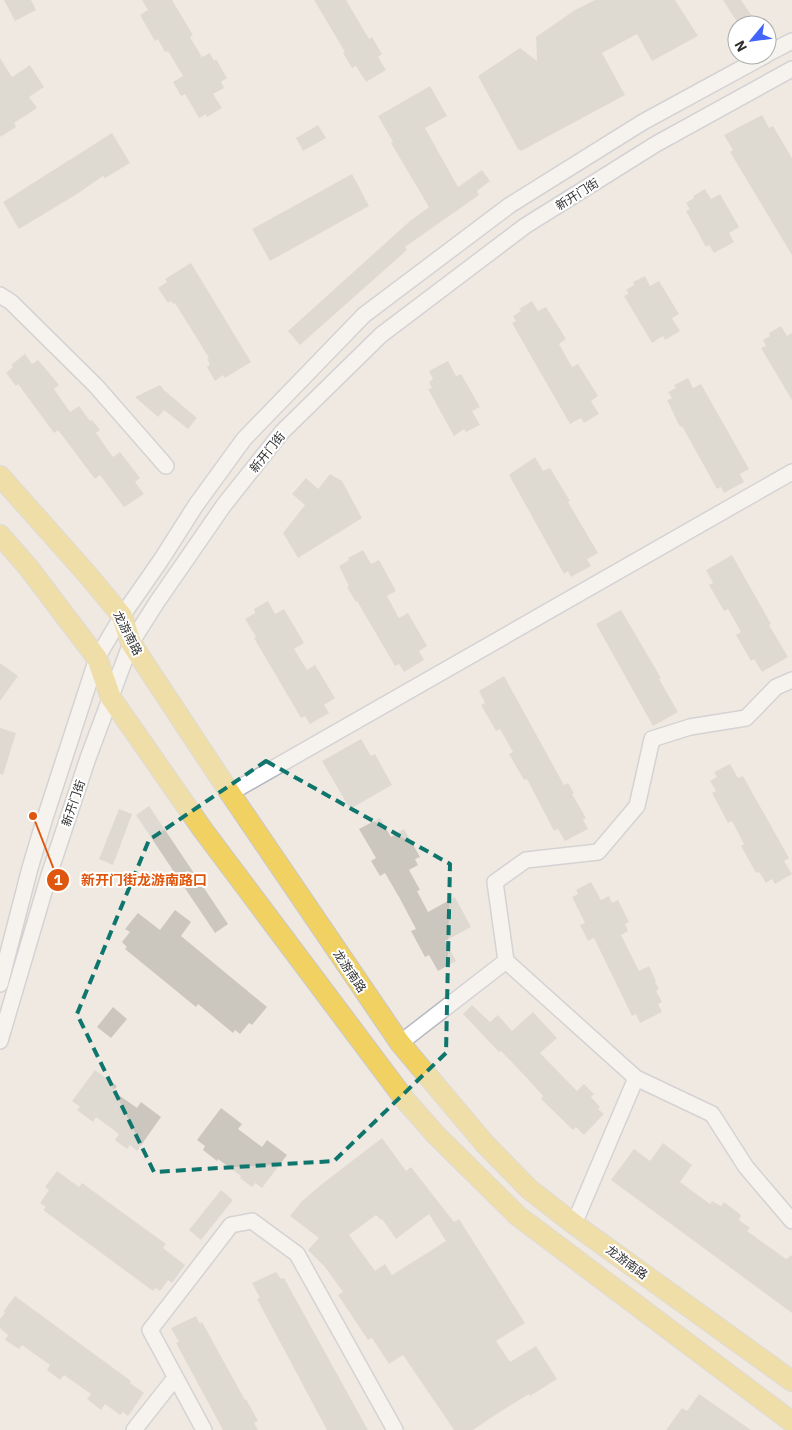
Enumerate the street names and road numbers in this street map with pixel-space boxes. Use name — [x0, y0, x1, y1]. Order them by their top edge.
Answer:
street label: 新开门街 — [553, 175, 601, 213]
street label: 新开门街 — [246, 429, 288, 475]
street label: 龙游南路 — [110, 608, 146, 658]
street label: 新开门街 — [58, 778, 88, 828]
street label: 龙游南路 — [330, 947, 370, 995]
street label: 龙游南路 — [603, 1242, 651, 1282]

